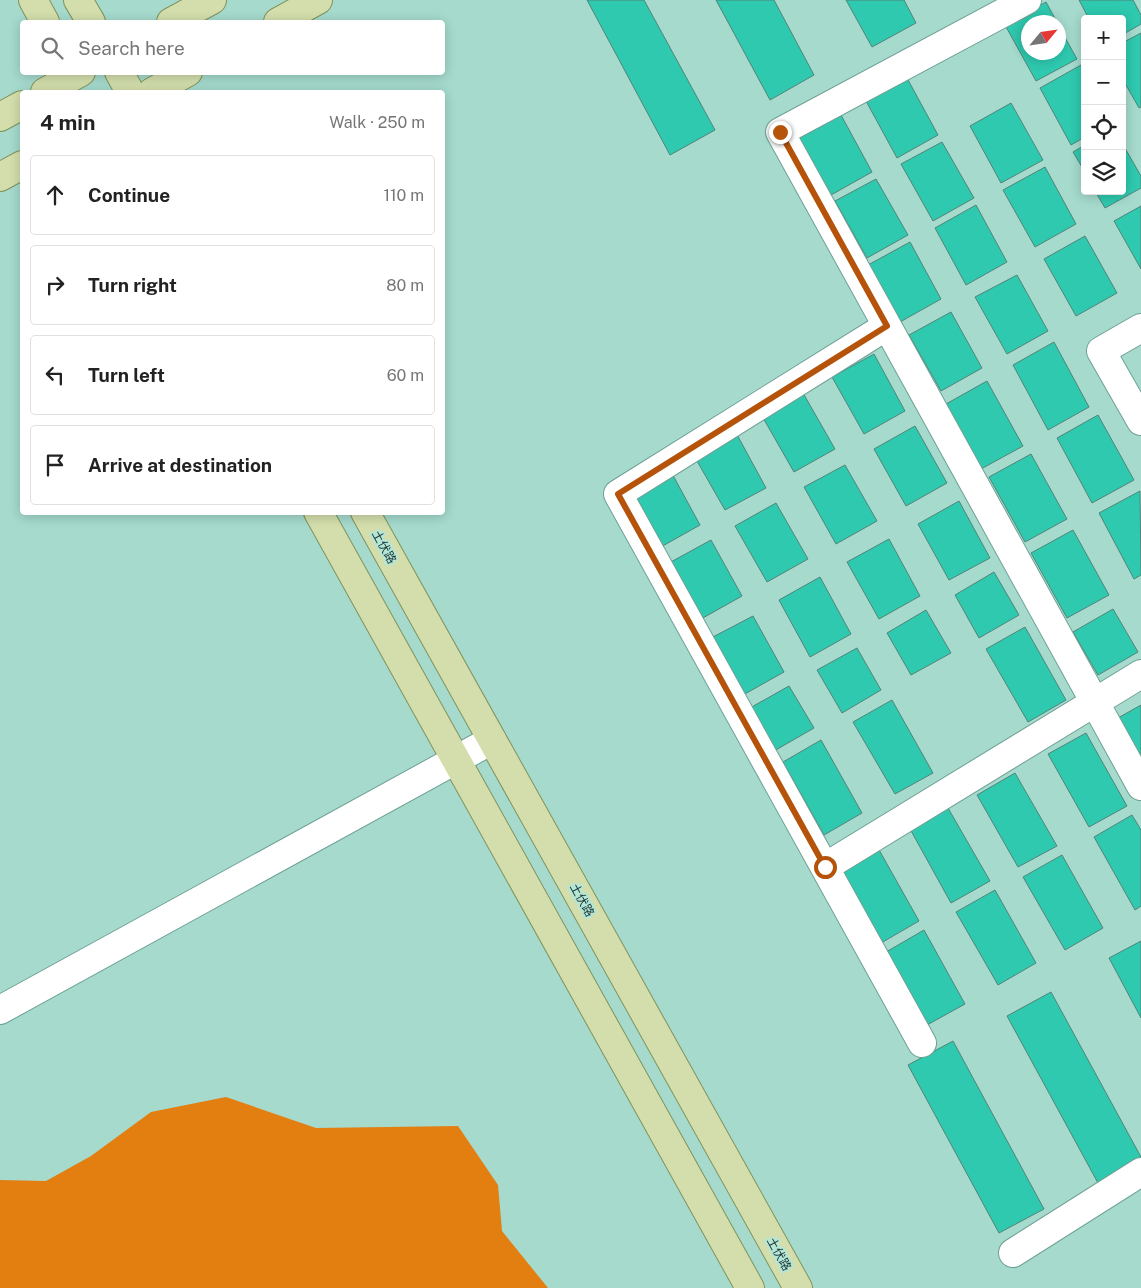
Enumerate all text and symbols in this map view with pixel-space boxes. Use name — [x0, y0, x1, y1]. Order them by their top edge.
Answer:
north arrow — [1021, 15, 1066, 60]
map controls — [1081, 15, 1126, 195]
button: + — [1081, 15, 1126, 60]
search box — [20, 20, 445, 75]
icon: search — [38, 34, 66, 62]
text: Search here — [78, 37, 185, 59]
button: − — [1081, 60, 1126, 105]
button: locate — [1081, 105, 1126, 150]
text: 4 min — [40, 110, 95, 135]
text: Walk · 250 m — [329, 113, 425, 132]
route end — [769, 121, 792, 144]
button: layers — [1081, 150, 1126, 195]
icon: ahead — [41, 181, 69, 209]
text: Continue — [88, 184, 170, 206]
text: 110 m — [383, 186, 424, 205]
icon: right — [41, 271, 69, 299]
text: Turn right — [88, 274, 177, 296]
text: 80 m — [386, 276, 424, 295]
icon: left — [41, 361, 69, 389]
text: Turn left — [88, 364, 165, 386]
text: 60 m — [387, 366, 424, 385]
icon: arrive — [41, 451, 69, 479]
text: Arrive at destination — [88, 454, 272, 476]
street label: 土伏路 — [369, 528, 399, 566]
route start — [814, 856, 837, 879]
street label: 土伏路 — [567, 881, 597, 919]
street label: 土伏路 — [764, 1235, 794, 1273]

